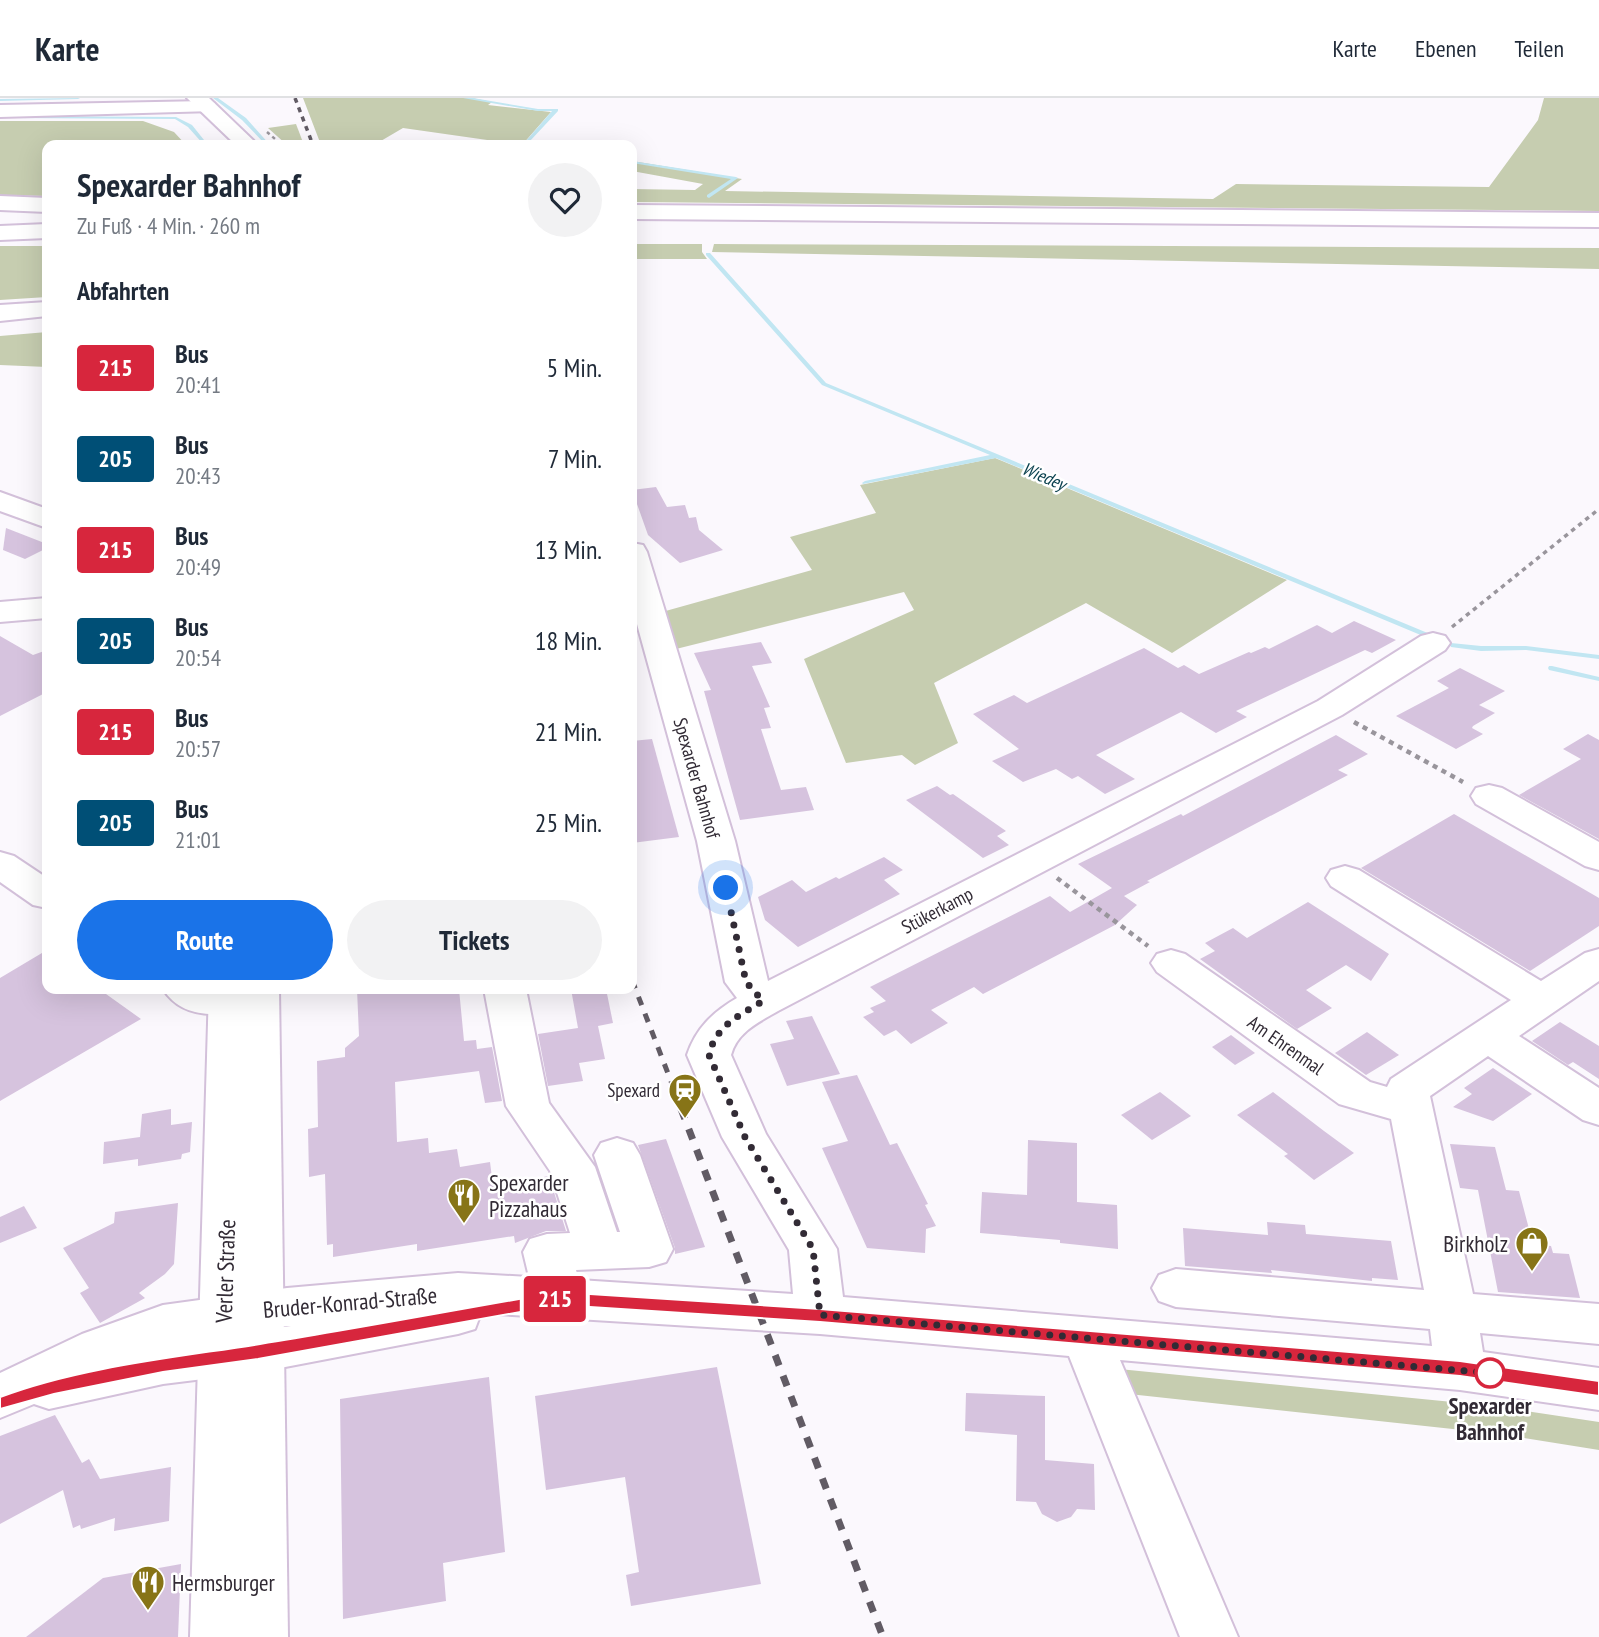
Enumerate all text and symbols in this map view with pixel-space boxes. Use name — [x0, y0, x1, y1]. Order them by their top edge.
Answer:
text: Karte — [35, 27, 100, 70]
text: Karte — [1333, 33, 1377, 64]
text: Ebenen — [1415, 33, 1477, 64]
text: Teilen — [1515, 33, 1564, 64]
text: Spexarder Bahnhof — [77, 163, 300, 206]
button: heart — [528, 163, 602, 237]
text: Zu Fuß · 4 Min. · 260 m — [77, 211, 260, 240]
text: Abfahrten — [77, 274, 169, 307]
text: Bus — [175, 337, 208, 370]
text: 5 Min. — [547, 351, 602, 384]
text: 215 — [98, 352, 133, 383]
text: 20:41 — [175, 370, 221, 399]
text: Bus — [175, 428, 208, 461]
text: 7 Min. — [548, 442, 602, 475]
text: 205 — [98, 443, 133, 474]
water label: Wiedey — [1019, 457, 1071, 496]
text: 20:43 — [175, 461, 221, 490]
text: Bus — [175, 519, 208, 552]
text: 13 Min. — [535, 533, 602, 566]
text: 215 — [98, 534, 133, 565]
text: 20:49 — [175, 552, 221, 581]
text: Bus — [175, 610, 208, 643]
text: 18 Min. — [535, 624, 602, 657]
text: 205 — [98, 625, 133, 656]
text: 20:54 — [175, 643, 221, 672]
text: Bus — [175, 701, 208, 734]
text: 21 Min. — [535, 715, 602, 748]
street label: Spexarder Bahnhof — [668, 715, 726, 842]
text: 215 — [98, 716, 133, 747]
text: 20:57 — [175, 734, 221, 763]
text: Bus — [175, 792, 208, 825]
text: 25 Min. — [535, 806, 602, 839]
text: 205 — [98, 807, 133, 838]
text: 21:01 — [175, 825, 221, 854]
your location — [708, 870, 743, 905]
street label: Stükerkamp — [897, 881, 977, 939]
button: Route — [77, 900, 333, 980]
button: Tickets — [347, 900, 602, 980]
street label: Am Ehrenmal — [1243, 1010, 1329, 1080]
station icon: Spexard — [666, 1071, 704, 1120]
place label: Spexard — [607, 1078, 660, 1102]
place label: Spexarder Pizzahaus — [489, 1168, 569, 1223]
restaurant icon: Spexarder Pizzahaus — [445, 1176, 483, 1225]
street label: Verler Straße — [209, 1219, 241, 1324]
shop icon: Birkholz — [1513, 1224, 1551, 1273]
place label: Birkholz — [1443, 1229, 1508, 1258]
line badge: 215 — [515, 1276, 595, 1322]
street label: Bruder-Konrad-Straße — [262, 1280, 438, 1324]
text: 215 — [538, 1283, 572, 1314]
marker: Spexarder Bahnhof — [1475, 1358, 1505, 1388]
place label: Spexarder Bahnhof — [1448, 1391, 1532, 1446]
restaurant icon: Hermsburger — [129, 1563, 167, 1612]
place label: Hermsburger — [172, 1568, 276, 1597]

